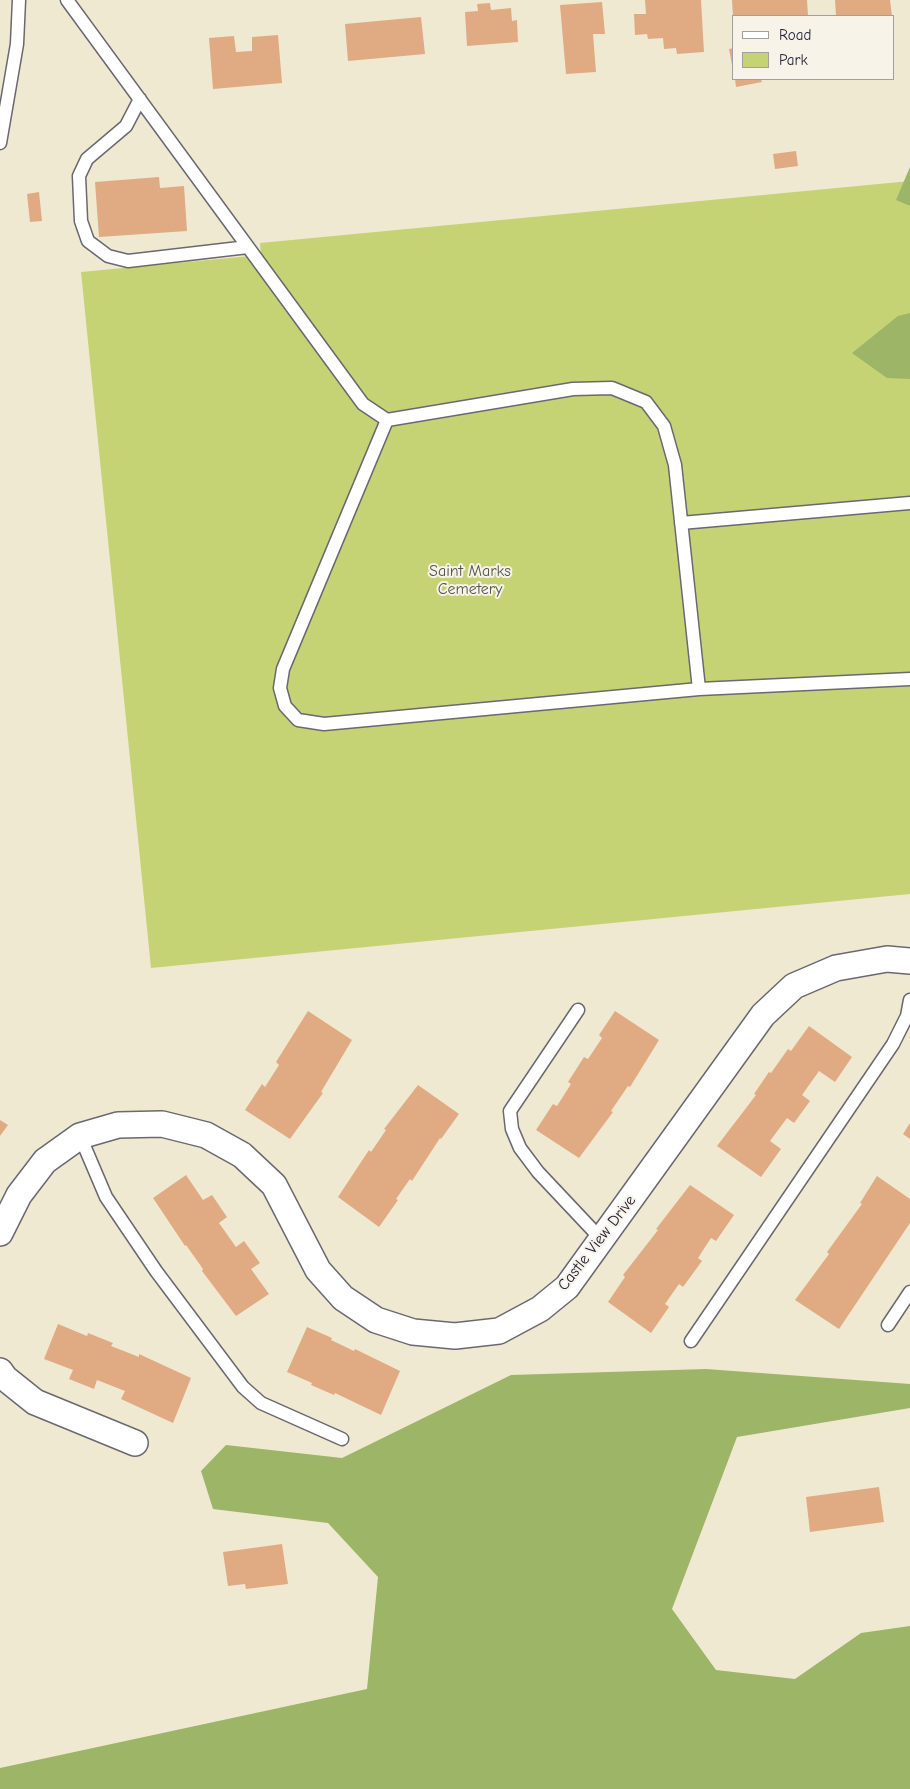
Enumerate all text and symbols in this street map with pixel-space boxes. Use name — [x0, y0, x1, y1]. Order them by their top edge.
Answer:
legend — [732, 15, 895, 80]
text: Road — [779, 26, 811, 44]
text: Park — [779, 51, 808, 69]
park label: Saint Marks Cemetery — [429, 561, 511, 599]
street label: Castle View Drive — [554, 1191, 640, 1295]

